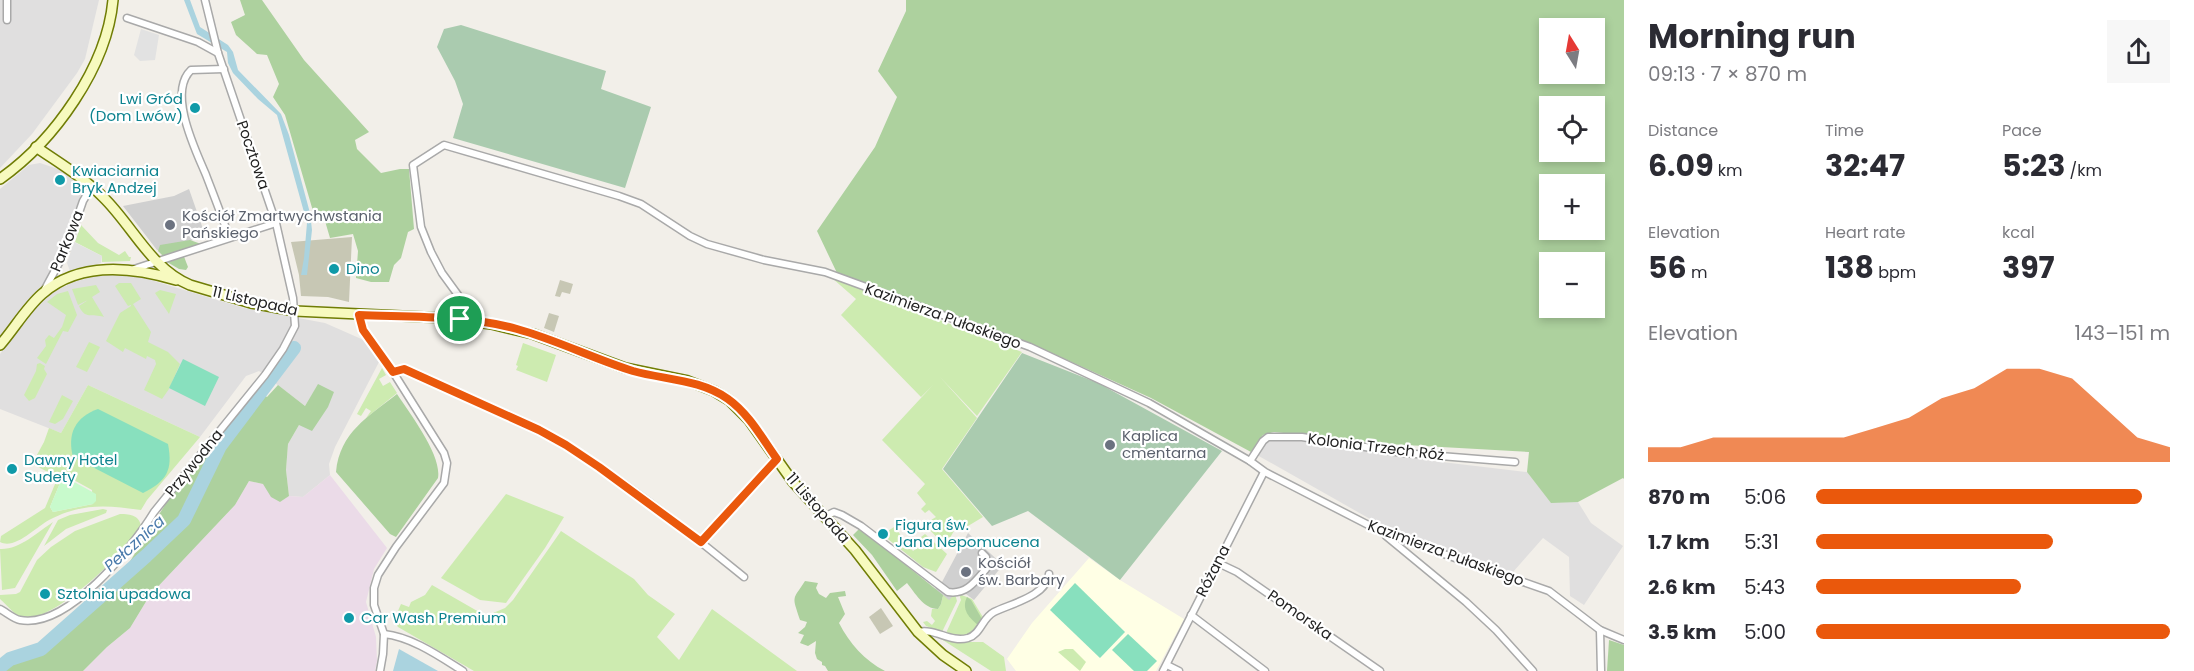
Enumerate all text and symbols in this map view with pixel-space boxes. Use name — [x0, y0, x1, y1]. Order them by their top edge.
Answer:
text: Morning run — [1648, 13, 1856, 60]
north arrow — [1539, 18, 1605, 84]
map controls — [1539, 18, 1605, 318]
button: share — [2107, 20, 2170, 83]
text: 09:13 · 7 × 870 m — [1648, 60, 1807, 88]
place label: Lwi Gród (Dom Lwów) — [89, 88, 183, 126]
button: locate — [1539, 96, 1605, 162]
marker: Lwi Gród (Dom Lwów) — [188, 101, 202, 115]
street label: Pocztowa — [232, 118, 275, 192]
text: Distance — [1648, 119, 1718, 142]
text: Time — [1825, 119, 1864, 142]
text: Pace — [2002, 119, 2042, 142]
text: 6.09 — [1648, 144, 1714, 187]
text: 32:47 — [1825, 144, 1905, 187]
text: 5:23 — [2002, 144, 2065, 187]
text: km — [1714, 159, 1743, 182]
text: /km — [2065, 159, 2102, 182]
place label: Kwiaciarnia Bryk Andzej — [72, 160, 159, 198]
marker: Kwiaciarnia Bryk Andzej — [53, 173, 67, 187]
button: + — [1539, 174, 1605, 240]
place label: Kościół Zmartwychwstania Pańskiego — [182, 205, 382, 243]
street label: Parkowa — [45, 207, 88, 275]
marker: Kościół Zmartwychwstania Pańskiego — [163, 218, 177, 232]
text: Elevation — [1648, 221, 1720, 244]
text: Heart rate — [1825, 221, 1905, 244]
text: kcal — [2002, 221, 2035, 244]
text: 56 — [1648, 246, 1687, 289]
text: 138 — [1825, 246, 1874, 289]
text: 397 — [2002, 246, 2055, 289]
button: − — [1539, 252, 1605, 318]
place label: Dino — [346, 258, 380, 279]
text: m — [1687, 261, 1707, 284]
text: bpm — [1874, 261, 1916, 284]
marker: Dino — [327, 262, 341, 276]
street label: Kazimierza Pułaskiego — [862, 277, 1024, 354]
street label: 11 Listopada — [210, 280, 300, 321]
pin — [434, 293, 485, 344]
icon: arrive — [443, 302, 476, 335]
text: Elevation — [1648, 319, 1738, 347]
text: 143–151 m — [2074, 319, 2170, 347]
street label: Przywodna — [160, 424, 227, 501]
place label: Kaplica cmentarna — [1122, 425, 1206, 463]
street label: Kolonia Trzech Róż — [1307, 428, 1446, 465]
marker: Kaplica cmentarna — [1103, 438, 1117, 452]
place label: Dawny Hotel Sudety — [24, 449, 118, 487]
marker: Dawny Hotel Sudety — [5, 462, 19, 476]
street label: 11 Listopada — [782, 468, 855, 547]
text: 870 m — [1648, 483, 1710, 511]
text: 5:06 — [1744, 483, 1786, 511]
water label: Pełcznica — [99, 510, 170, 577]
place label: Figura św. Jana Nepomucena — [895, 514, 1040, 552]
street label: Kazimierza Pułaskiego — [1365, 514, 1527, 591]
marker: Figura św. Jana Nepomucena — [876, 527, 890, 541]
text: 1.7 km — [1648, 528, 1710, 556]
text: 5:31 — [1744, 528, 1779, 556]
street label: Różana — [1191, 541, 1234, 600]
place label: Kościół św. Barbary — [978, 552, 1065, 590]
marker: Kościół św. Barbary — [959, 565, 973, 579]
text: 2.6 km — [1648, 573, 1716, 601]
text: 5:43 — [1744, 573, 1785, 601]
place label: Sztolnia upadowa — [57, 583, 191, 604]
street label: Pomorska — [1264, 585, 1337, 645]
marker: Sztolnia upadowa — [38, 587, 52, 601]
place label: Car Wash Premium — [361, 607, 506, 628]
marker: Car Wash Premium — [342, 611, 356, 625]
text: 3.5 km — [1648, 618, 1717, 646]
text: 5:00 — [1744, 618, 1786, 646]

